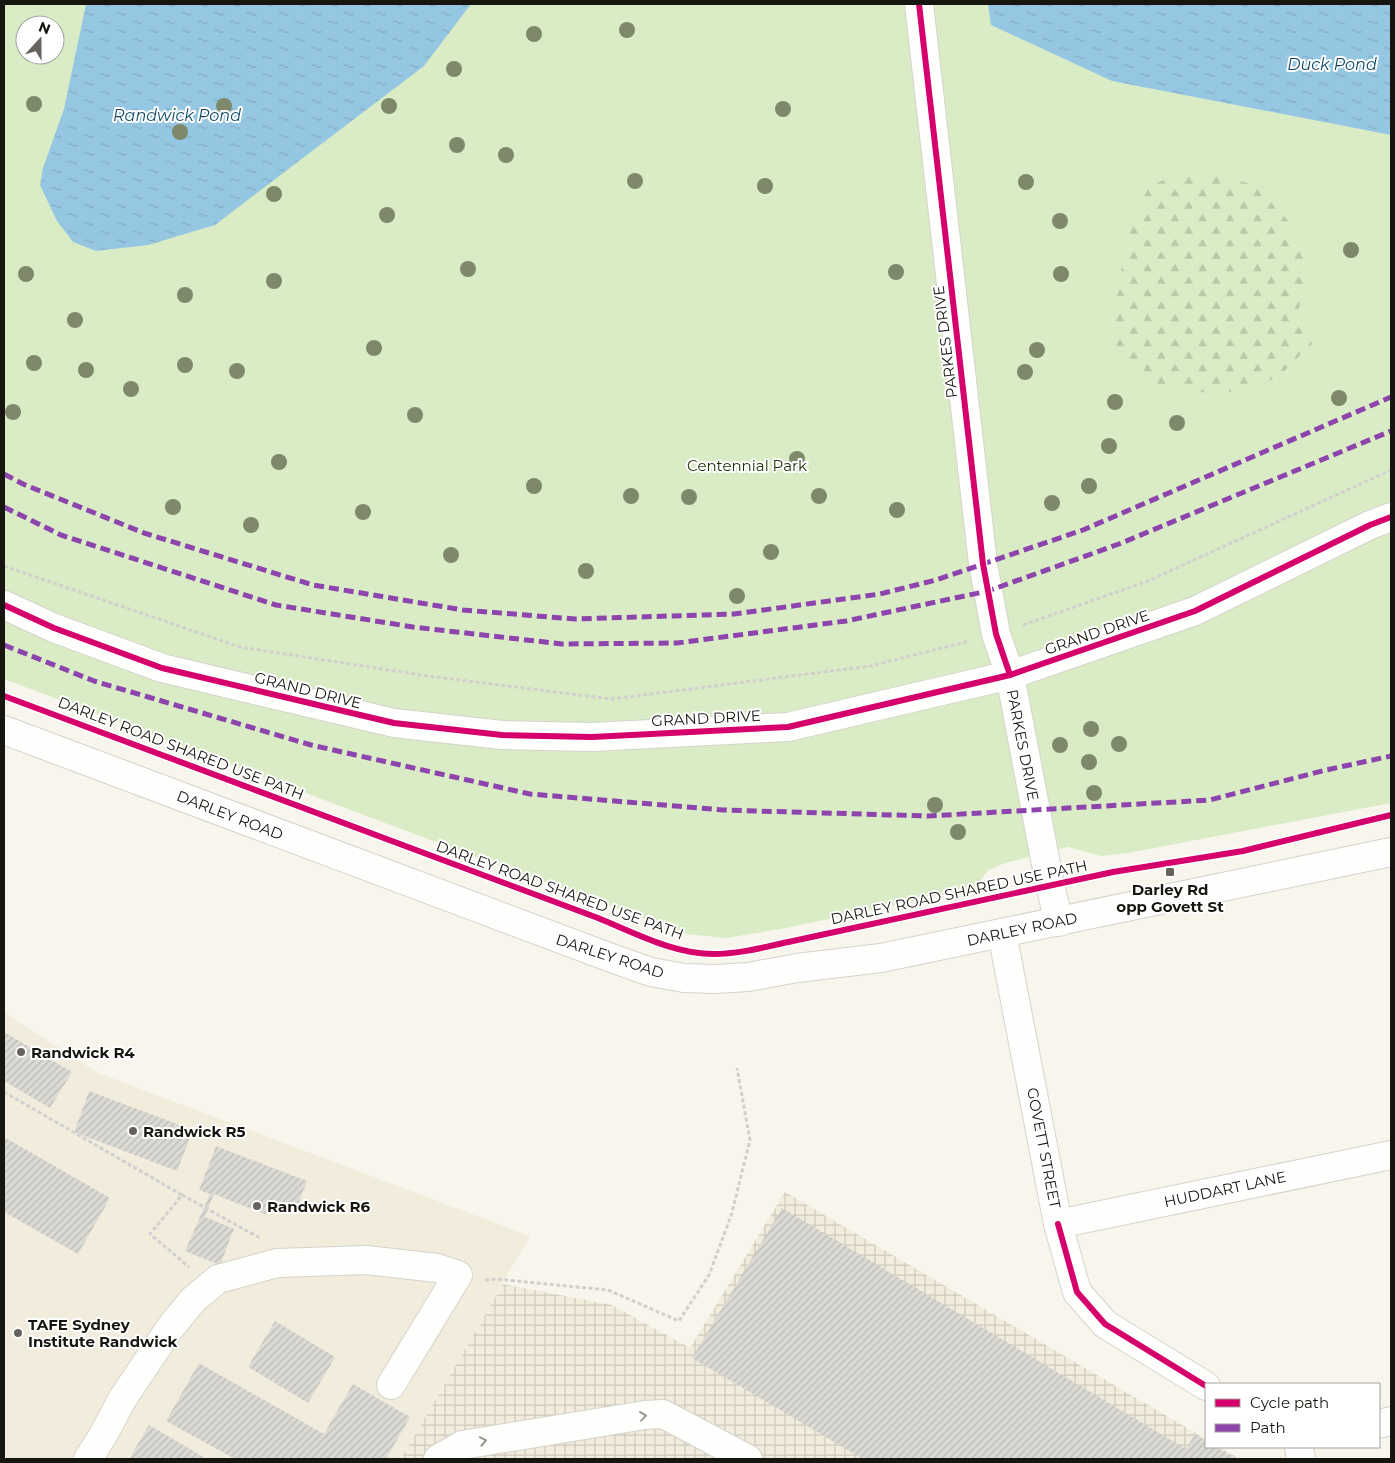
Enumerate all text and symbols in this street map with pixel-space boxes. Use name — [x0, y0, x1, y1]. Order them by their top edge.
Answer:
north arrow — [15, 15, 65, 65]
text: N — [36, 17, 53, 38]
water label: Duck Pond — [1287, 55, 1377, 74]
water label: Randwick Pond — [113, 106, 241, 125]
street label: PARKES DRIVE — [929, 285, 961, 399]
park label: Centennial Park — [687, 456, 807, 475]
street label: GRAND DRIVE — [1042, 605, 1152, 659]
street label: GRAND DRIVE — [253, 668, 363, 712]
street label: PARKES DRIVE — [1003, 688, 1043, 802]
street label: DARLEY ROAD SHARED USE PATH — [55, 692, 307, 804]
street label: GRAND DRIVE — [651, 706, 761, 730]
street label: DARLEY ROAD — [174, 786, 286, 844]
street label: DARLEY ROAD SHARED USE PATH — [434, 836, 686, 944]
street label: DARLEY ROAD SHARED USE PATH — [829, 856, 1089, 928]
marker: Darley Rd opp Govett St — [1164, 866, 1176, 878]
place label: Darley Rd opp Govett St — [1116, 880, 1224, 916]
street label: DARLEY ROAD — [965, 909, 1079, 949]
street label: DARLEY ROAD — [554, 930, 666, 982]
place label: Randwick R4 — [31, 1043, 135, 1062]
marker: Randwick R4 — [15, 1046, 27, 1058]
street label: GOVETT STREET — [1023, 1086, 1065, 1210]
place label: Randwick R5 — [143, 1122, 245, 1141]
marker: Randwick R5 — [127, 1125, 139, 1137]
street label: HUDDART LANE — [1162, 1167, 1288, 1211]
place label: Randwick R6 — [267, 1197, 370, 1216]
marker: Randwick R6 — [251, 1200, 263, 1212]
place label: TAFE Sydney Institute Randwick — [28, 1315, 177, 1351]
marker: TAFE Sydney Institute Randwick — [12, 1327, 24, 1339]
legend — [1205, 1383, 1380, 1448]
text: Cycle path — [1250, 1393, 1329, 1412]
one-way arrow — [639, 1411, 647, 1421]
text: Path — [1250, 1418, 1286, 1437]
one-way arrow — [478, 1437, 487, 1447]

